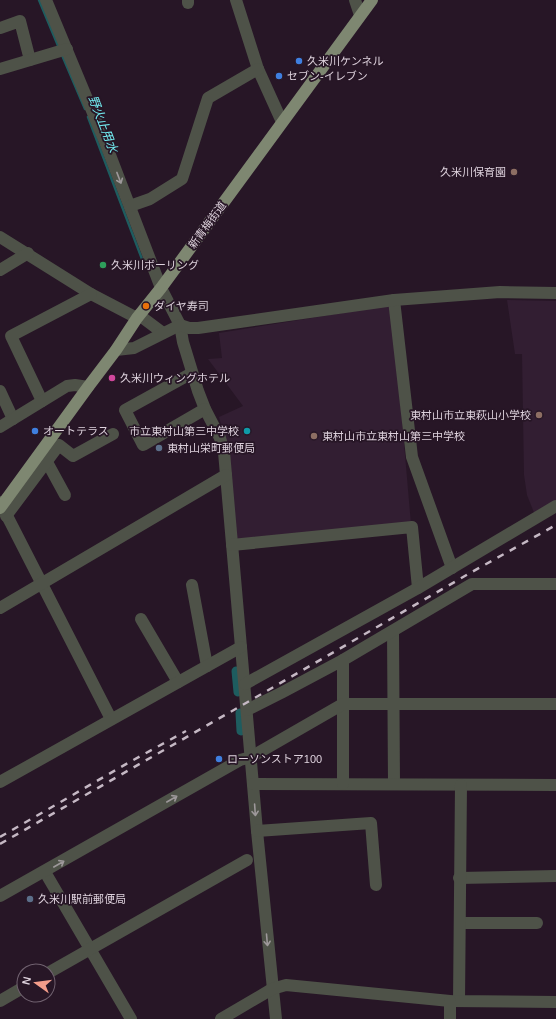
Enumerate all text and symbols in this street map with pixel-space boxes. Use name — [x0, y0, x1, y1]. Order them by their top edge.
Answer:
place label: 久米川ケンネル — [307, 55, 383, 67]
marker: 久米川ケンネル — [294, 56, 304, 66]
place label: セブン-イレブン — [287, 70, 368, 82]
marker: セブン-イレブン — [274, 71, 284, 81]
water label: 野火止用水 — [86, 93, 121, 156]
place label: 久米川保育園 — [440, 166, 506, 178]
marker: 久米川保育園 — [509, 167, 519, 177]
one-way arrow — [116, 172, 124, 184]
street label: 新青梅街道 — [186, 199, 228, 251]
place label: 久米川ボーリング — [111, 259, 199, 271]
marker: 久米川ボーリング — [98, 260, 108, 270]
place label: ダイヤ寿司 — [154, 300, 209, 312]
marker: ダイヤ寿司 — [141, 301, 151, 311]
place label: 久米川ウィングホテル — [120, 372, 230, 384]
marker: 久米川ウィングホテル — [107, 373, 117, 383]
place label: 東村山市立東萩山小学校 — [410, 409, 531, 421]
marker: 東村山市立東萩山小学校 — [534, 410, 544, 420]
place label: オートテラス — [43, 425, 109, 437]
place label: 市立東村山第三中学校 — [129, 425, 239, 437]
marker: オートテラス — [30, 426, 40, 436]
marker: 市立東村山第三中学校 — [242, 426, 252, 436]
place label: 東村山市立東村山第三中学校 — [322, 430, 465, 442]
marker: 東村山市立東村山第三中学校 — [309, 431, 319, 441]
place label: 東村山栄町郵便局 — [167, 442, 255, 454]
marker: 東村山栄町郵便局 — [154, 443, 164, 453]
place label: ローソンストア100 — [227, 753, 322, 765]
marker: ローソンストア100 — [214, 754, 224, 764]
one-way arrow — [165, 795, 177, 803]
one-way arrow — [251, 803, 259, 816]
one-way arrow — [53, 859, 65, 867]
place label: 久米川駅前郵便局 — [38, 893, 126, 905]
marker: 久米川駅前郵便局 — [25, 894, 35, 904]
one-way arrow — [264, 933, 271, 946]
north arrow — [16, 963, 56, 1003]
text: N — [20, 975, 33, 986]

